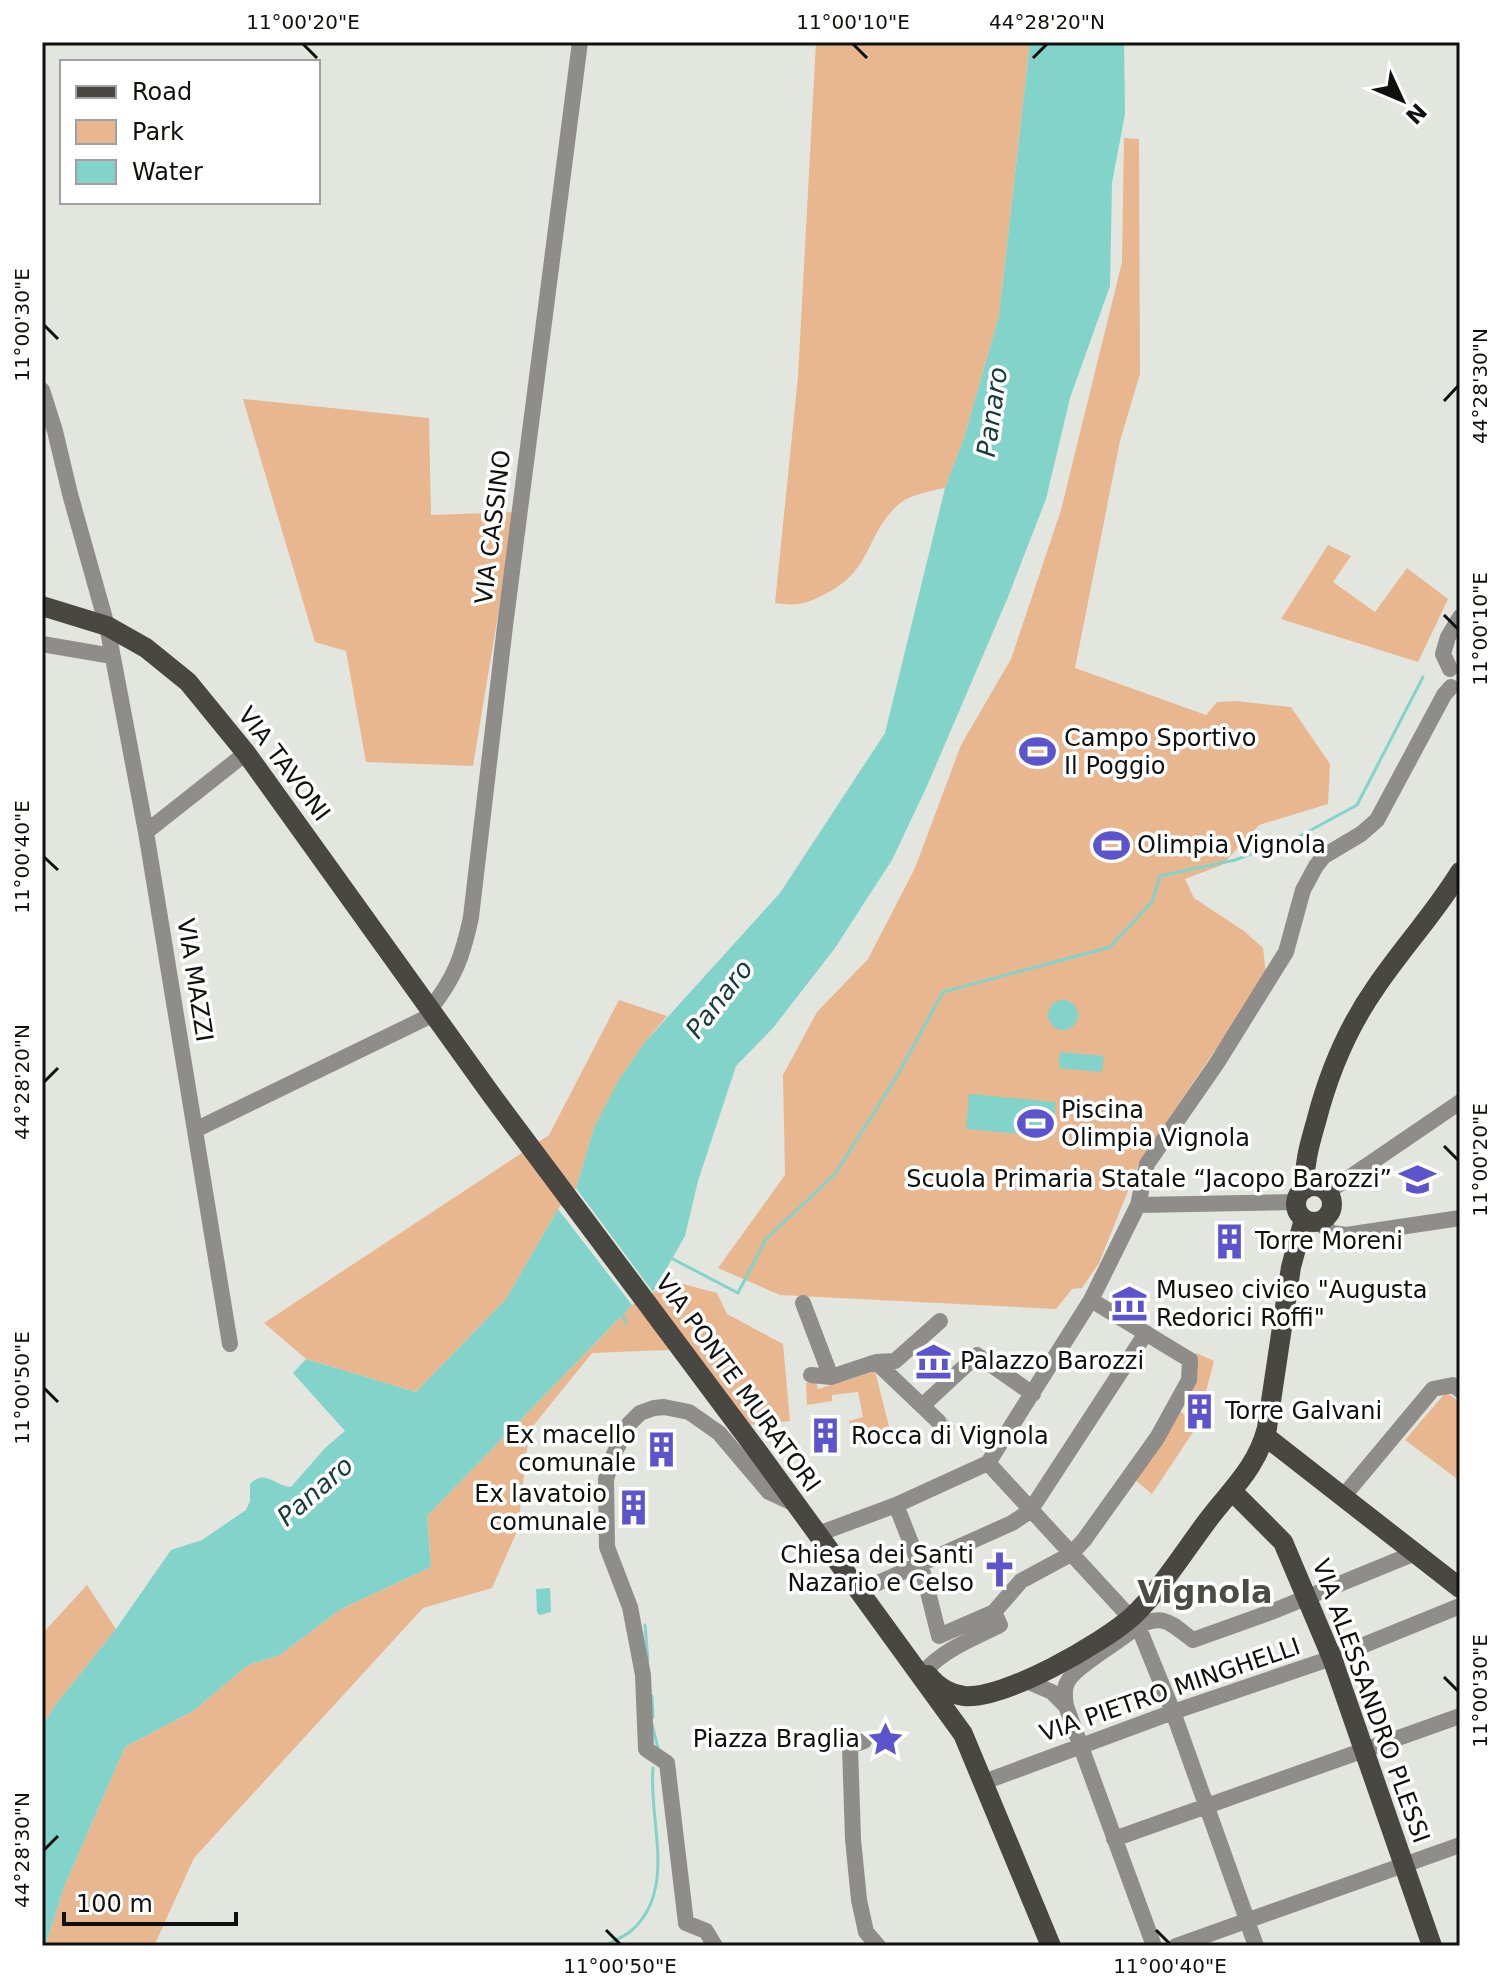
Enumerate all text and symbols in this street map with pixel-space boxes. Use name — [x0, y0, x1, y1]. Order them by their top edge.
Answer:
text: 11°00'20"E — [246, 10, 360, 34]
text: 11°00'10"E — [796, 10, 910, 34]
text: 44°28'20"N — [989, 10, 1105, 34]
legend — [60, 60, 320, 204]
north arrow — [1362, 60, 1442, 140]
text: Road — [132, 78, 192, 106]
text: N — [1401, 98, 1431, 129]
text: Park — [132, 118, 184, 146]
text: Water — [132, 158, 203, 186]
text: 11°00'30"E — [10, 268, 34, 382]
text: 44°28'30"N — [1468, 328, 1492, 444]
water label: Panaro — [971, 365, 1013, 459]
street label: VIA CASSINO — [470, 448, 516, 606]
text: 11°00'10"E — [1468, 572, 1492, 686]
street label: VIA TAVONI — [232, 702, 336, 826]
place label: Campo Sportivo Il Poggio — [1064, 724, 1256, 780]
sports icon: Campo Sportivo Il Poggio — [1019, 733, 1057, 771]
text: 11°00'40"E — [10, 800, 34, 914]
sports icon: Olimpia Vignola — [1092, 826, 1130, 864]
place label: Olimpia Vignola — [1137, 831, 1326, 859]
street label: VIA MAZZI — [171, 916, 219, 1044]
water label: Panaro — [679, 954, 759, 1044]
text: 44°28'20"N — [10, 1024, 34, 1140]
place label: Piscina Olimpia Vignola — [1061, 1096, 1250, 1152]
text: 11°00'20"E — [1468, 1103, 1492, 1217]
sports icon: Piscina Olimpia Vignola — [1016, 1105, 1054, 1143]
school or university icon: Scuola Primaria Statale “Jacopo Barozzi” — [1399, 1160, 1437, 1198]
place label: Scuola Primaria Statale “Jacopo Barozzi” — [906, 1165, 1392, 1193]
building icon: Torre Moreni — [1210, 1222, 1248, 1260]
place label: Torre Moreni — [1254, 1227, 1403, 1255]
street label: VIA PONTE MURATORI — [650, 1269, 826, 1497]
place label: Museo civico "Augusta Redorici Roffi" — [1156, 1276, 1427, 1332]
museum icon: Museo civico "Augusta Redorici Roffi" — [1111, 1285, 1149, 1323]
text: 11°00'50"E — [10, 1331, 34, 1445]
museum icon: Palazzo Barozzi — [915, 1342, 953, 1380]
place label: Palazzo Barozzi — [960, 1347, 1144, 1375]
building icon: Torre Galvani — [1180, 1392, 1218, 1430]
place label: Torre Galvani — [1224, 1397, 1382, 1425]
building icon: Rocca di Vignola — [806, 1417, 844, 1455]
place label: Ex macello comunale — [505, 1421, 636, 1477]
place label: Rocca di Vignola — [851, 1422, 1049, 1450]
building icon: Ex macello comunale — [643, 1430, 681, 1468]
water label: Panaro — [271, 1450, 359, 1532]
place label: Ex lavatoio comunale — [474, 1480, 607, 1536]
building icon: Ex lavatoio comunale — [614, 1489, 652, 1527]
place label: Chiesa dei Santi Nazario e Celso — [780, 1541, 974, 1597]
church icon: Chiesa dei Santi Nazario e Celso — [981, 1550, 1019, 1588]
street label: VIA ALESSANDRO PLESSI — [1307, 1555, 1435, 1847]
district label: Vignola — [1137, 1573, 1273, 1611]
street label: VIA PIETRO MINGHELLI — [1036, 1632, 1304, 1748]
text: 11°00'30"E — [1468, 1634, 1492, 1748]
place icon: Piazza Braglia — [867, 1720, 905, 1758]
place label: Piazza Braglia — [693, 1725, 860, 1753]
text: 44°28'30"N — [10, 1792, 34, 1908]
scale bar — [64, 1876, 236, 1926]
text: 100 m — [76, 1890, 153, 1918]
text: 11°00'50"E — [563, 1954, 677, 1978]
text: 11°00'40"E — [1113, 1954, 1227, 1978]

